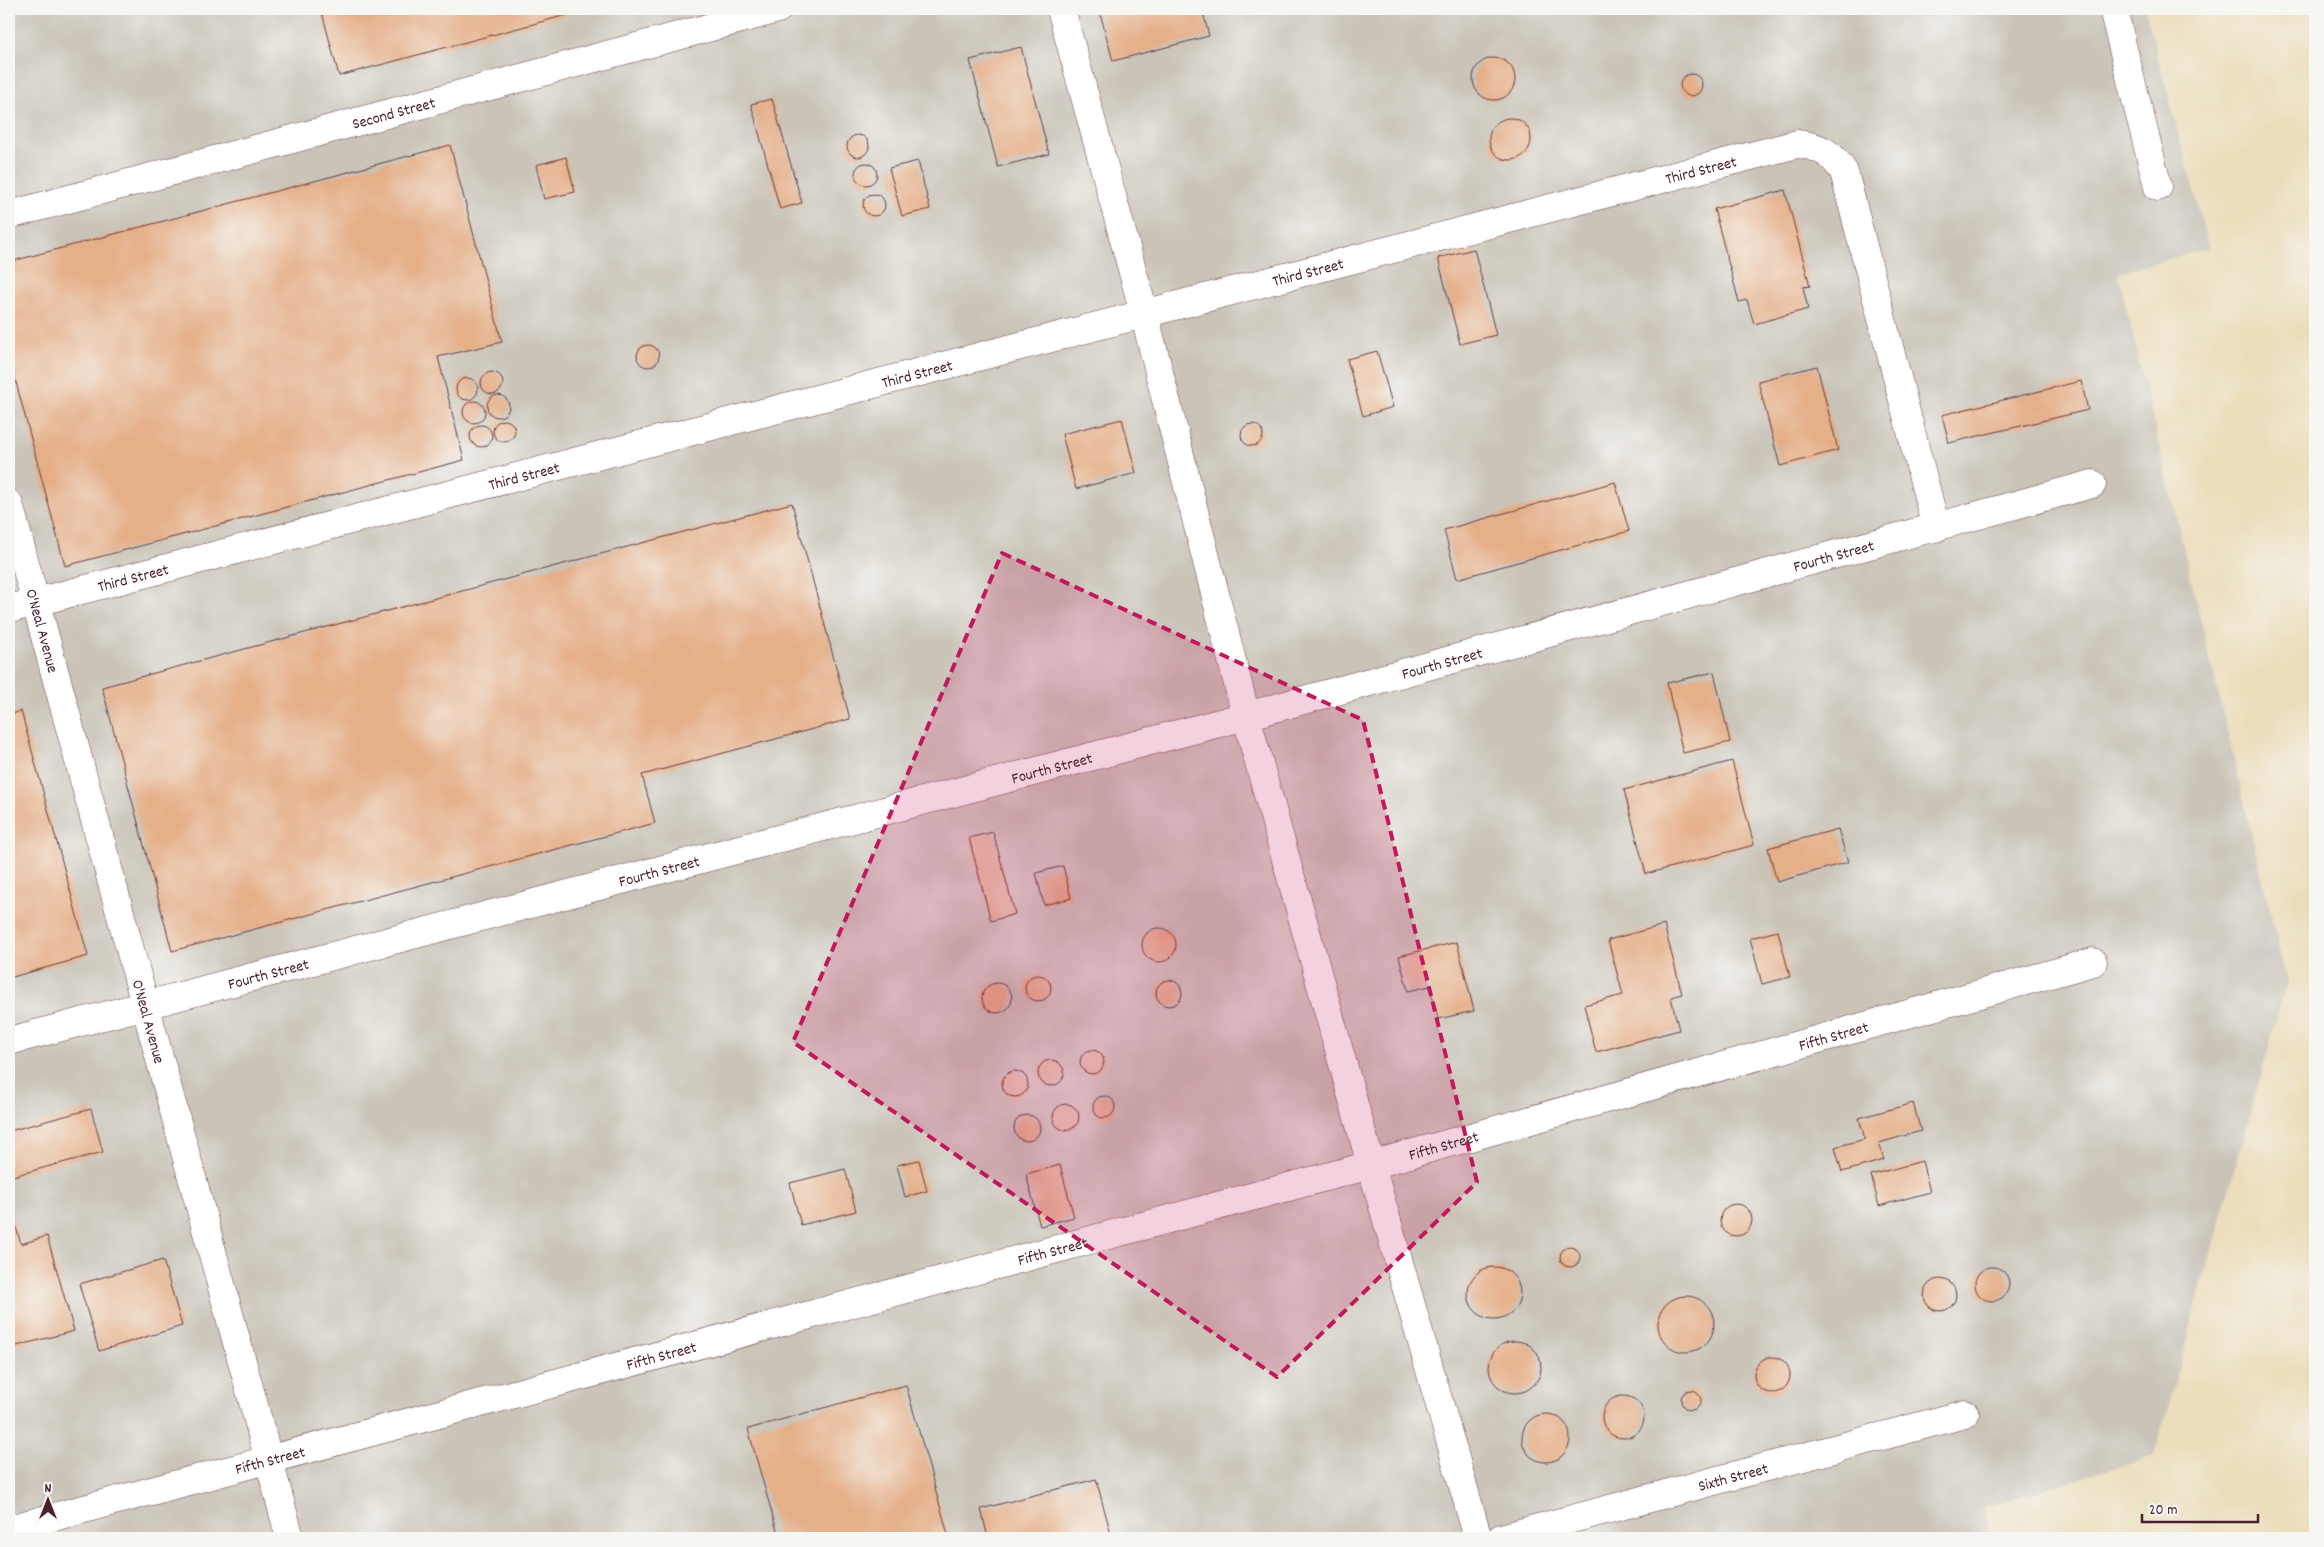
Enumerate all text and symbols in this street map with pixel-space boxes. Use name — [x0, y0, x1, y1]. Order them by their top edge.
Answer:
street label: Second Street — [350, 92, 438, 137]
street label: Third Street — [1663, 151, 1740, 192]
street label: Third Street — [1270, 253, 1347, 294]
street label: Third Street — [879, 355, 956, 396]
street label: Third Street — [486, 457, 563, 498]
street label: Fourth Street — [1791, 535, 1877, 579]
street label: Third Street — [95, 559, 172, 599]
street label: O'Neal Avenue — [19, 586, 63, 676]
street label: Fourth Street — [1399, 643, 1486, 687]
street label: Fourth Street — [1009, 748, 1095, 791]
street label: Fourth Street — [617, 851, 703, 894]
street label: Fourth Street — [226, 954, 312, 997]
street label: O'Neal Avenue — [125, 977, 170, 1066]
street label: Fifth Street — [1796, 1017, 1872, 1058]
street label: Fifth Street — [1407, 1126, 1482, 1168]
street label: Fifth Street — [1016, 1232, 1091, 1273]
street label: Fifth Street — [624, 1337, 699, 1377]
street label: Fifth Street — [233, 1441, 308, 1482]
street label: Sixth Street — [1696, 1458, 1771, 1499]
north arrow — [22, 1474, 72, 1524]
text: N — [45, 1479, 52, 1499]
scale bar — [2142, 1492, 2258, 1524]
text: 20 m — [2149, 1500, 2177, 1522]

